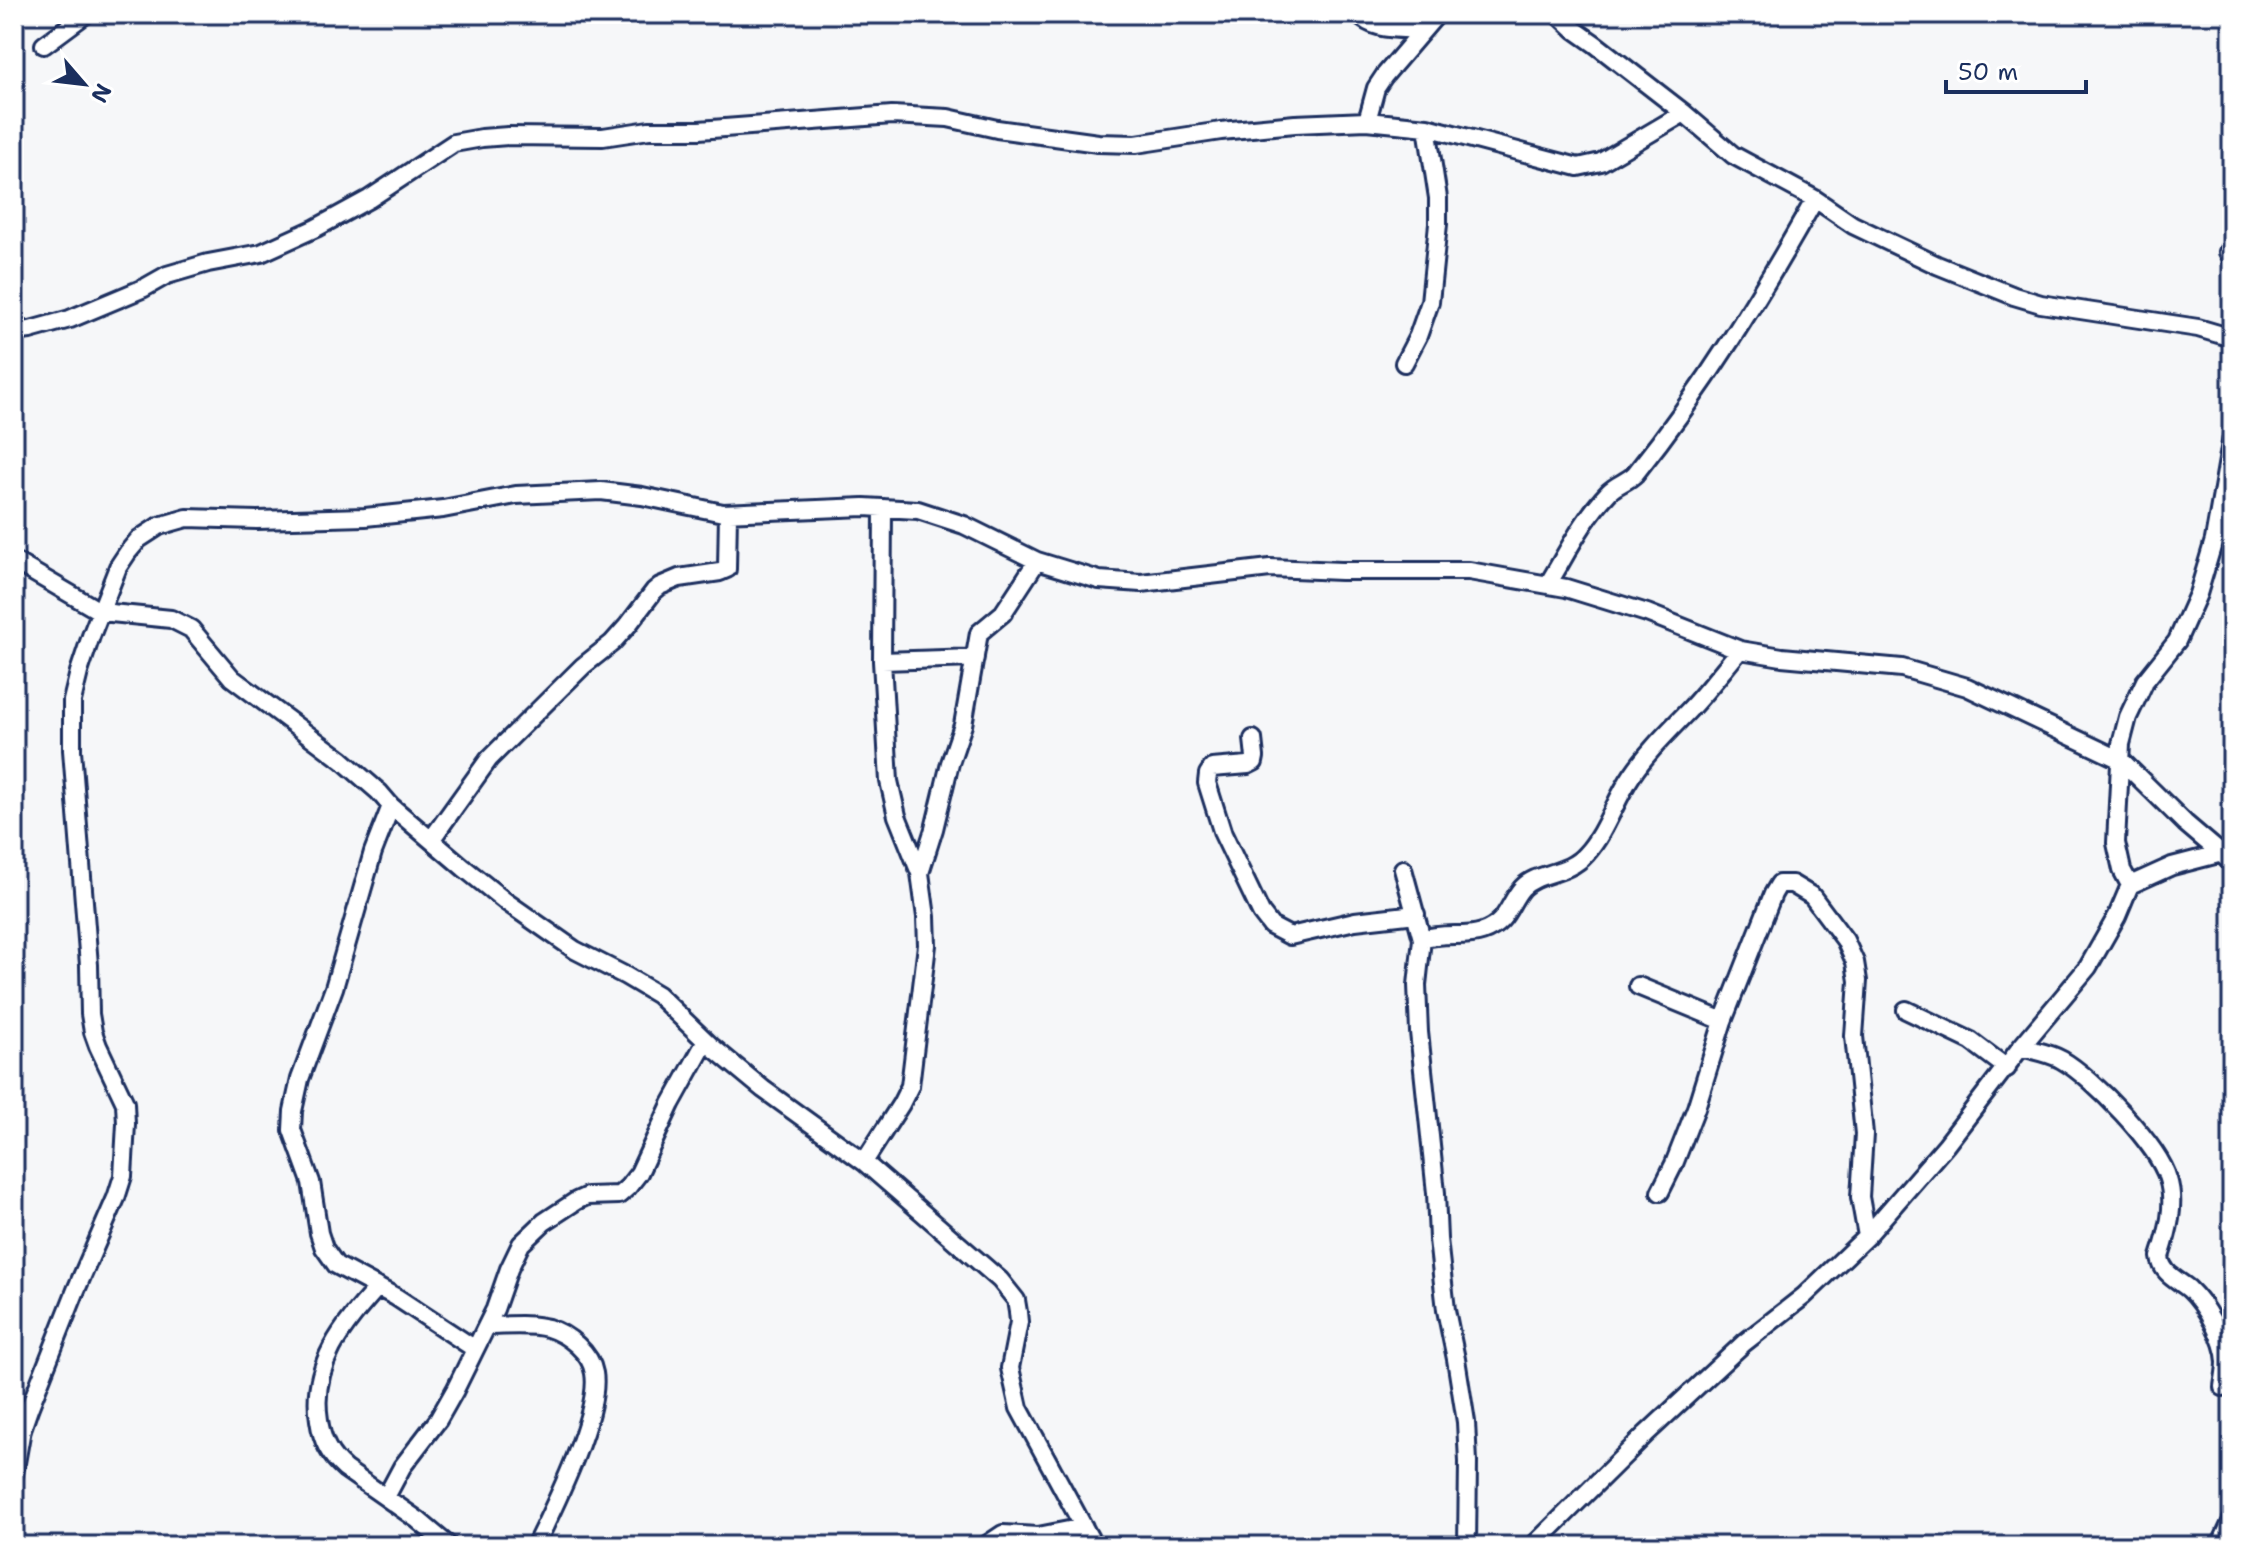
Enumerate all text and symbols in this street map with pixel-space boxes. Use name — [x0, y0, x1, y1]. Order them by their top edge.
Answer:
north arrow — [44, 44, 124, 124]
scale bar — [1946, 44, 2086, 94]
text: 50 m — [1958, 56, 2018, 88]
text: N — [84, 79, 118, 108]

